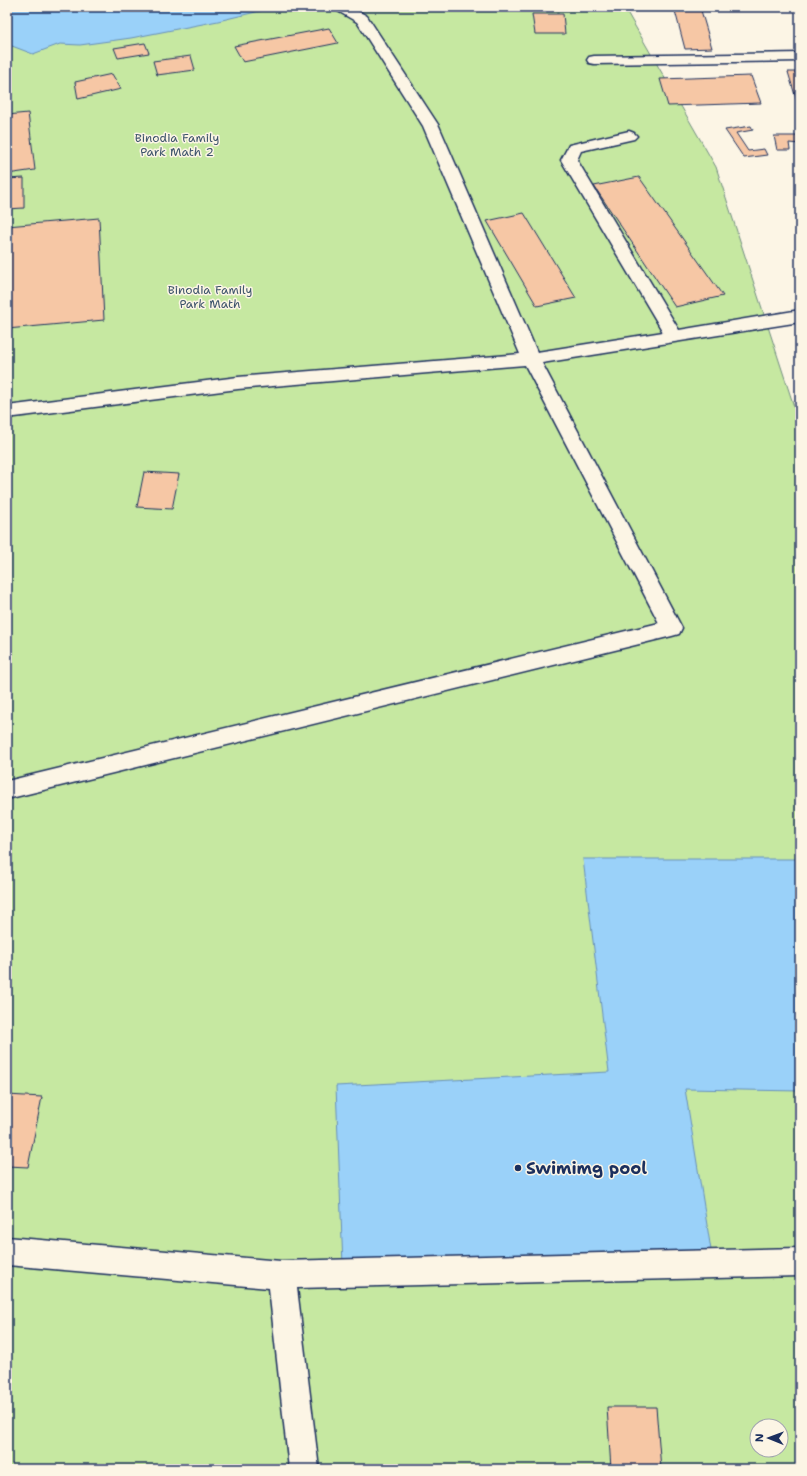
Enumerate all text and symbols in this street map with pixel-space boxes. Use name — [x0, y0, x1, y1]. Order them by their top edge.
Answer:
park label: Binodia Family Park Math 2 — [135, 130, 219, 160]
park label: Binodia Family Park Math — [168, 282, 252, 312]
place label: Swimimg pool — [526, 1157, 647, 1179]
marker: Swimimg pool — [513, 1163, 523, 1173]
north arrow — [749, 1418, 789, 1458]
text: N — [752, 1433, 767, 1442]

